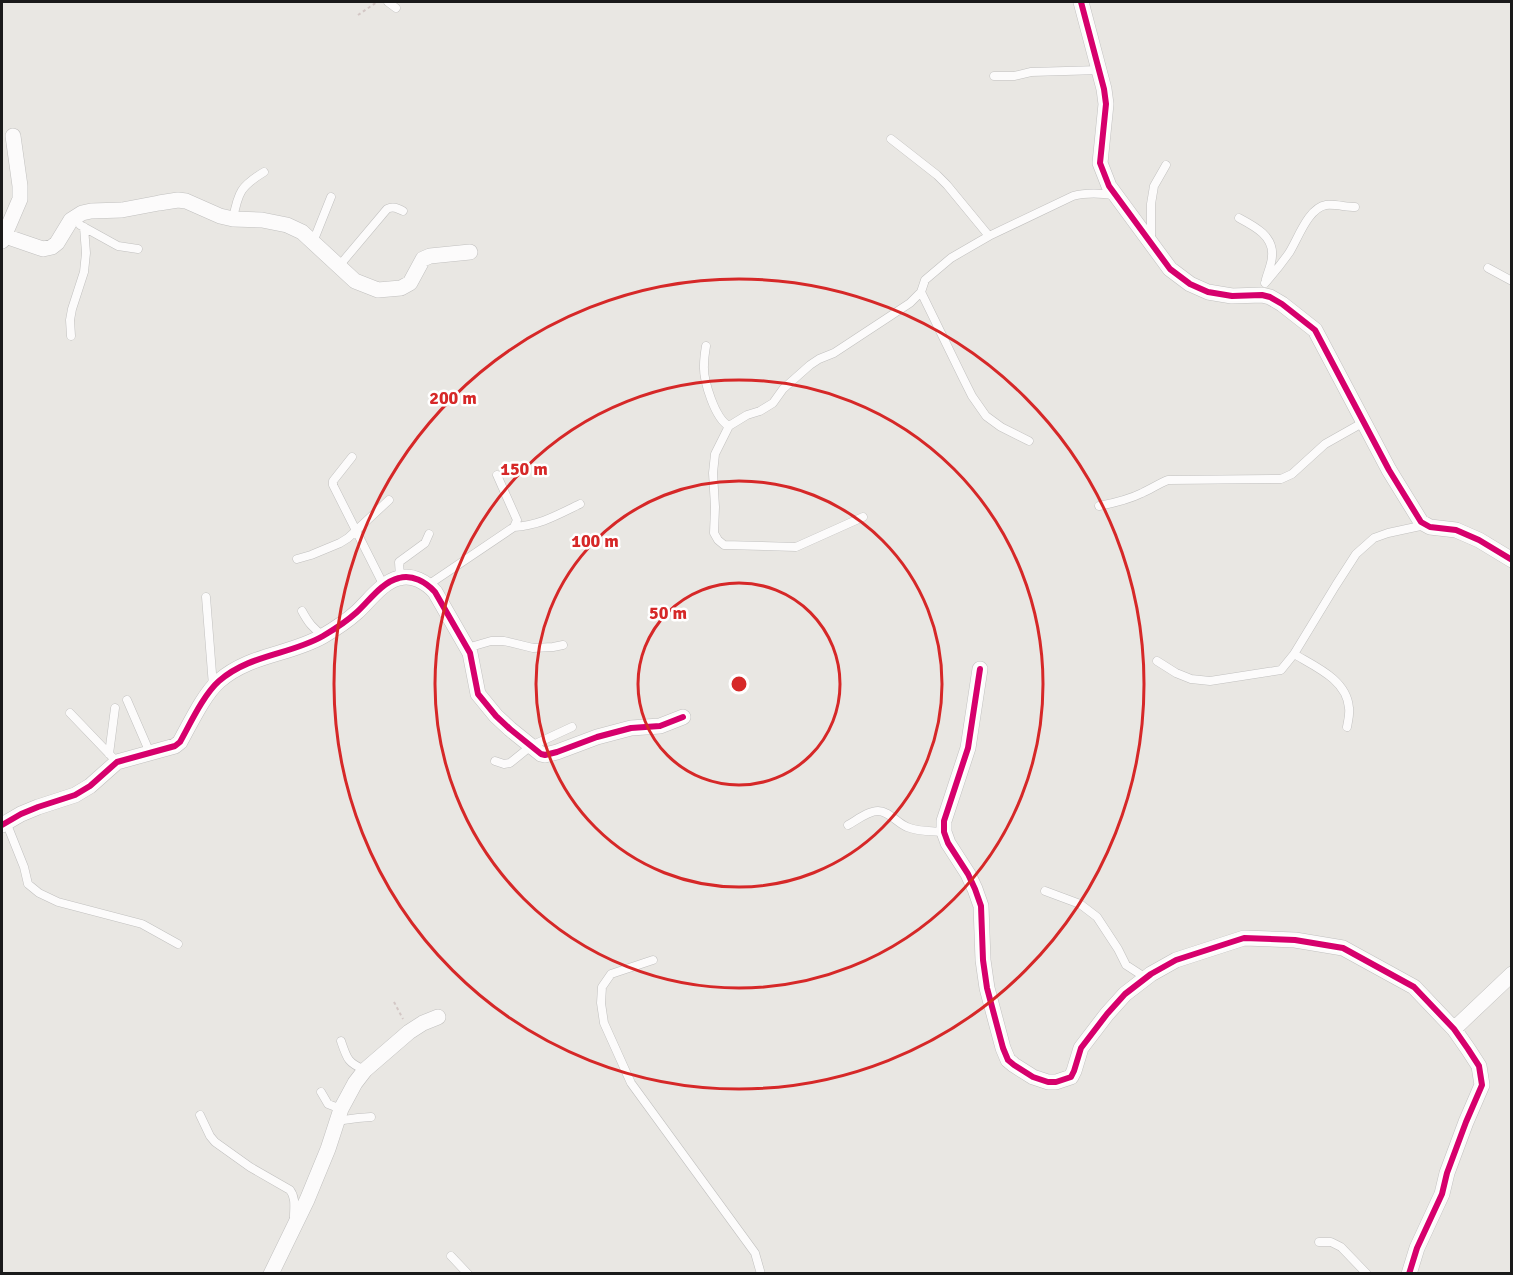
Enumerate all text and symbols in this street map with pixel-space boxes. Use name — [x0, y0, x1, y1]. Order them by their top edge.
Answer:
text: 200 m — [429, 387, 477, 409]
text: 150 m — [500, 458, 548, 480]
text: 100 m — [571, 530, 619, 552]
text: 50 m — [649, 602, 687, 624]
centre of rings — [729, 674, 749, 694]

